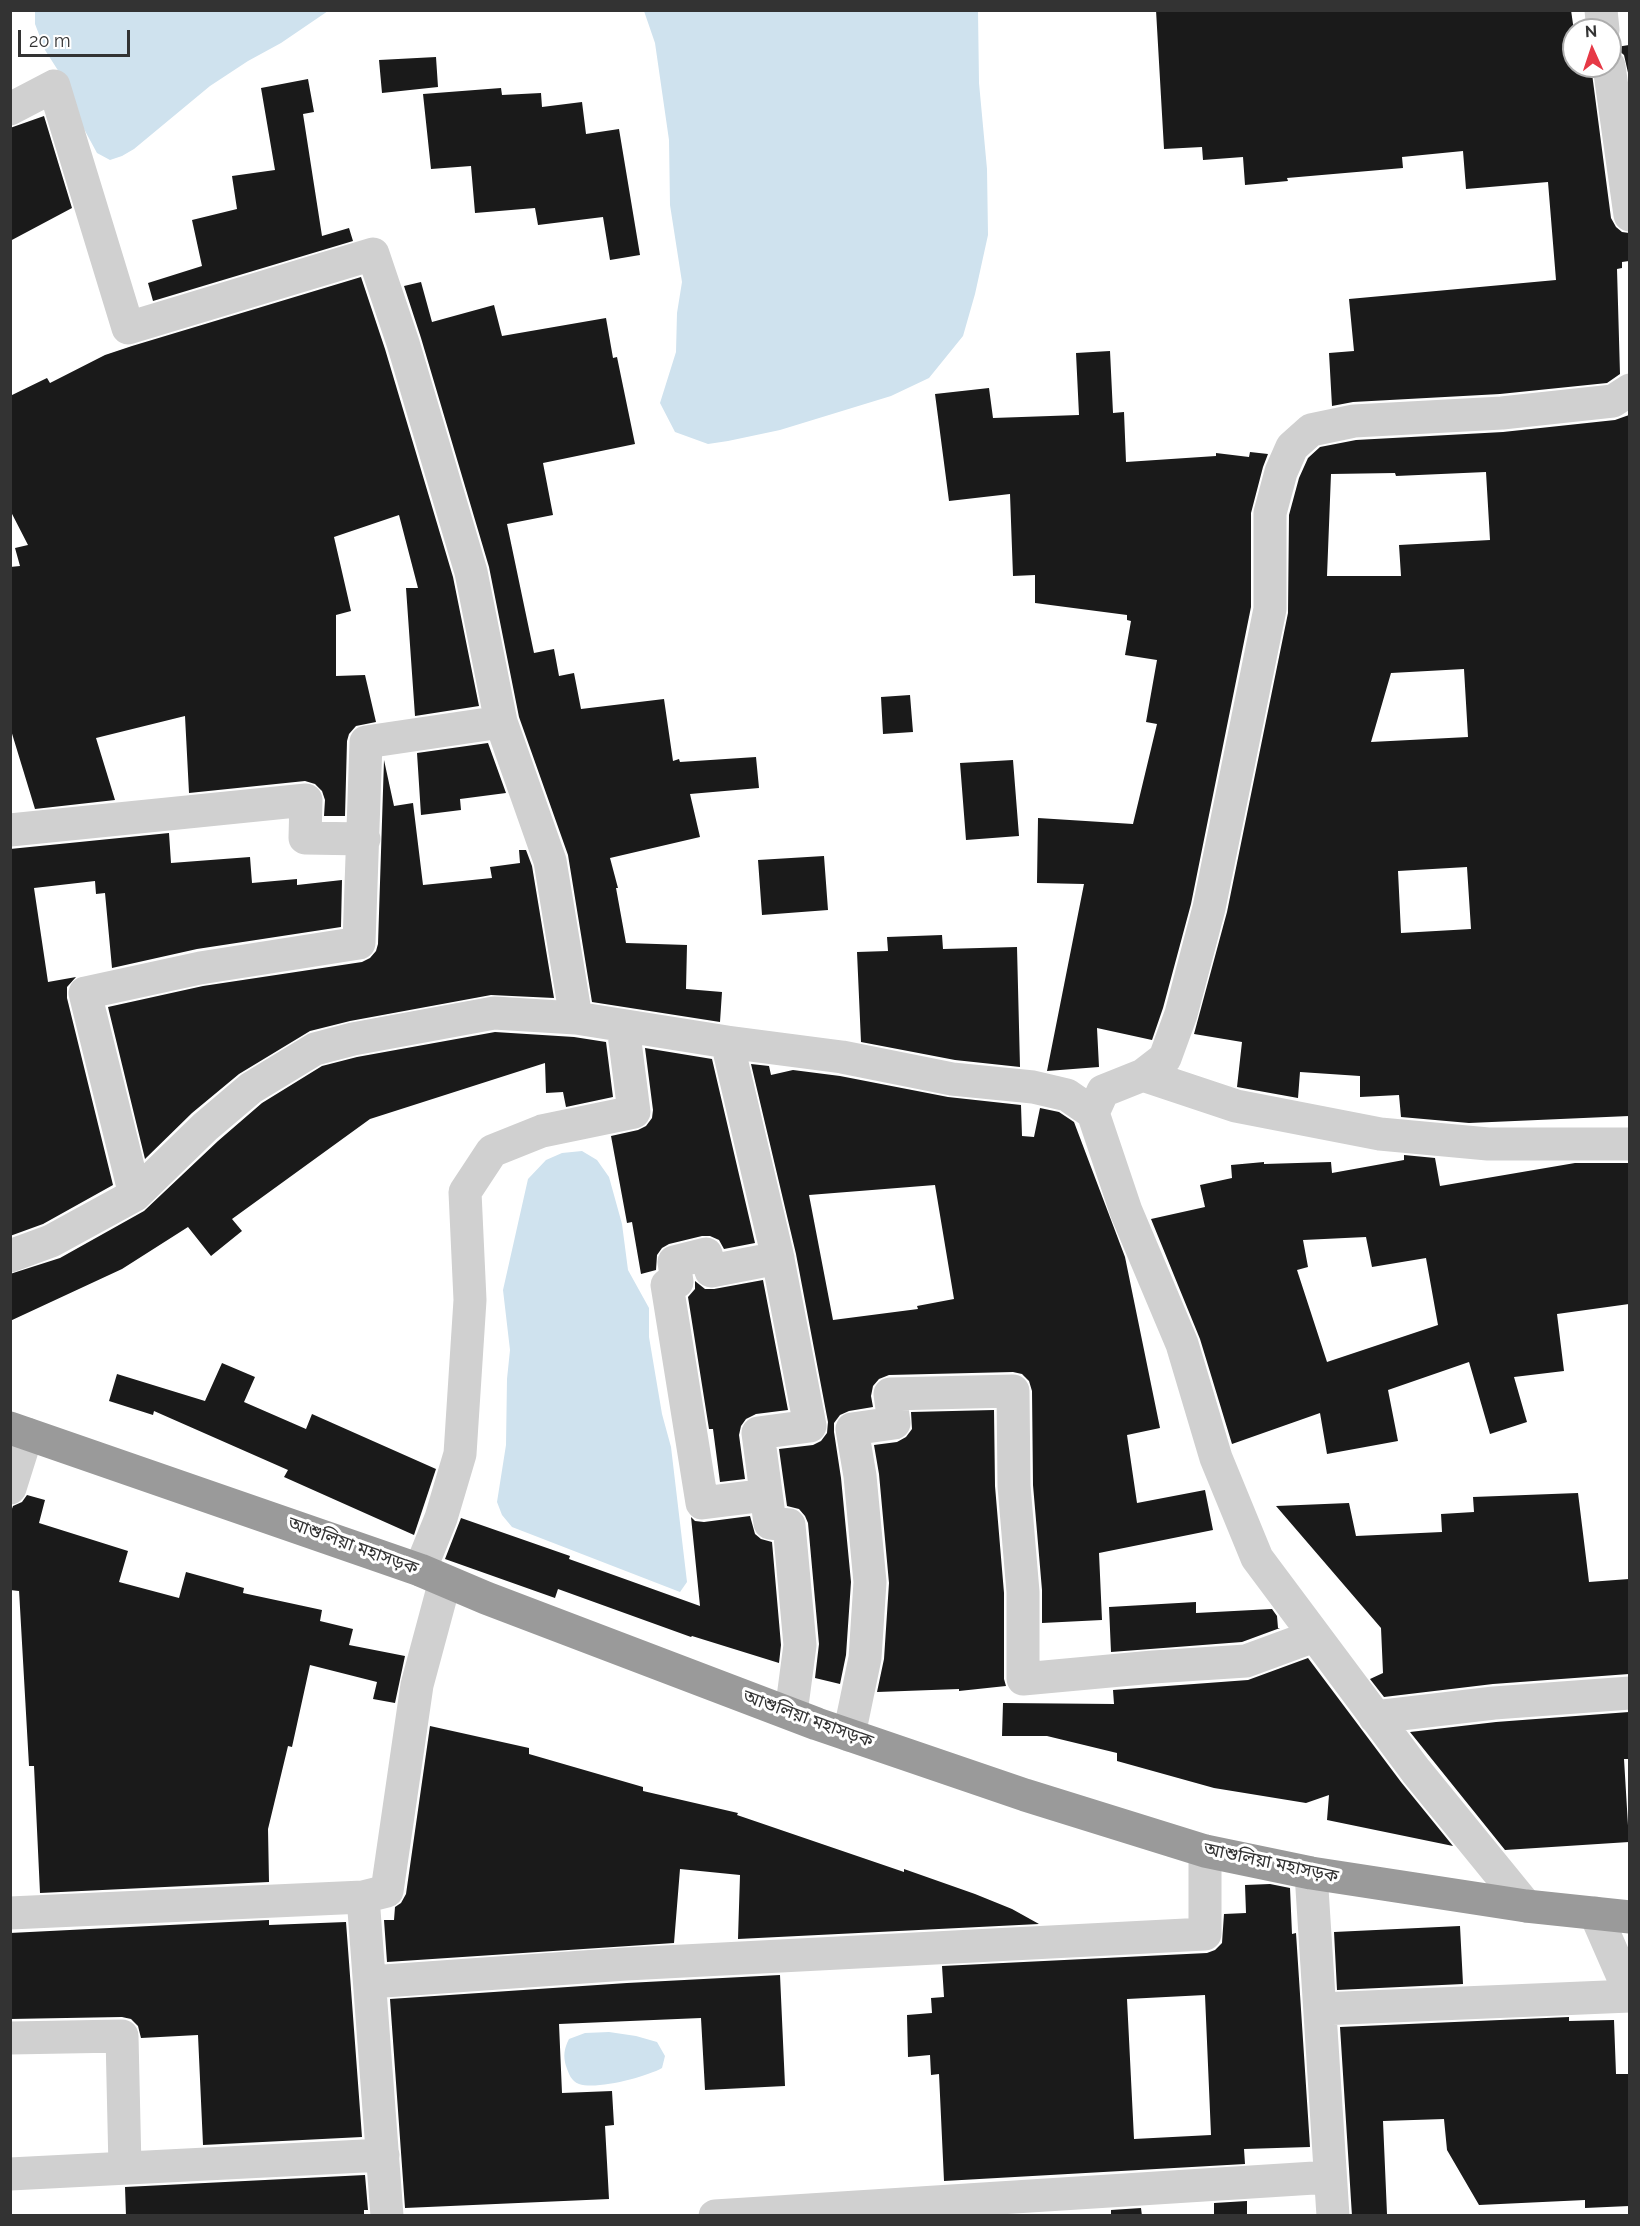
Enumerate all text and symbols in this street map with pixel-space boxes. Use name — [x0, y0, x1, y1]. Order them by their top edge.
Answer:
scale bar — [21, 18, 134, 56]
north arrow — [1562, 18, 1622, 78]
text: N — [1585, 22, 1598, 41]
text: 20 m — [29, 30, 71, 51]
street label: আশুলিয়া মহাসড়ক — [285, 1512, 421, 1580]
street label: আশুলিয়া মহাসড়ক — [740, 1685, 876, 1753]
street label: আশুলিয়া মহাসড়ক — [1202, 1838, 1340, 1888]

